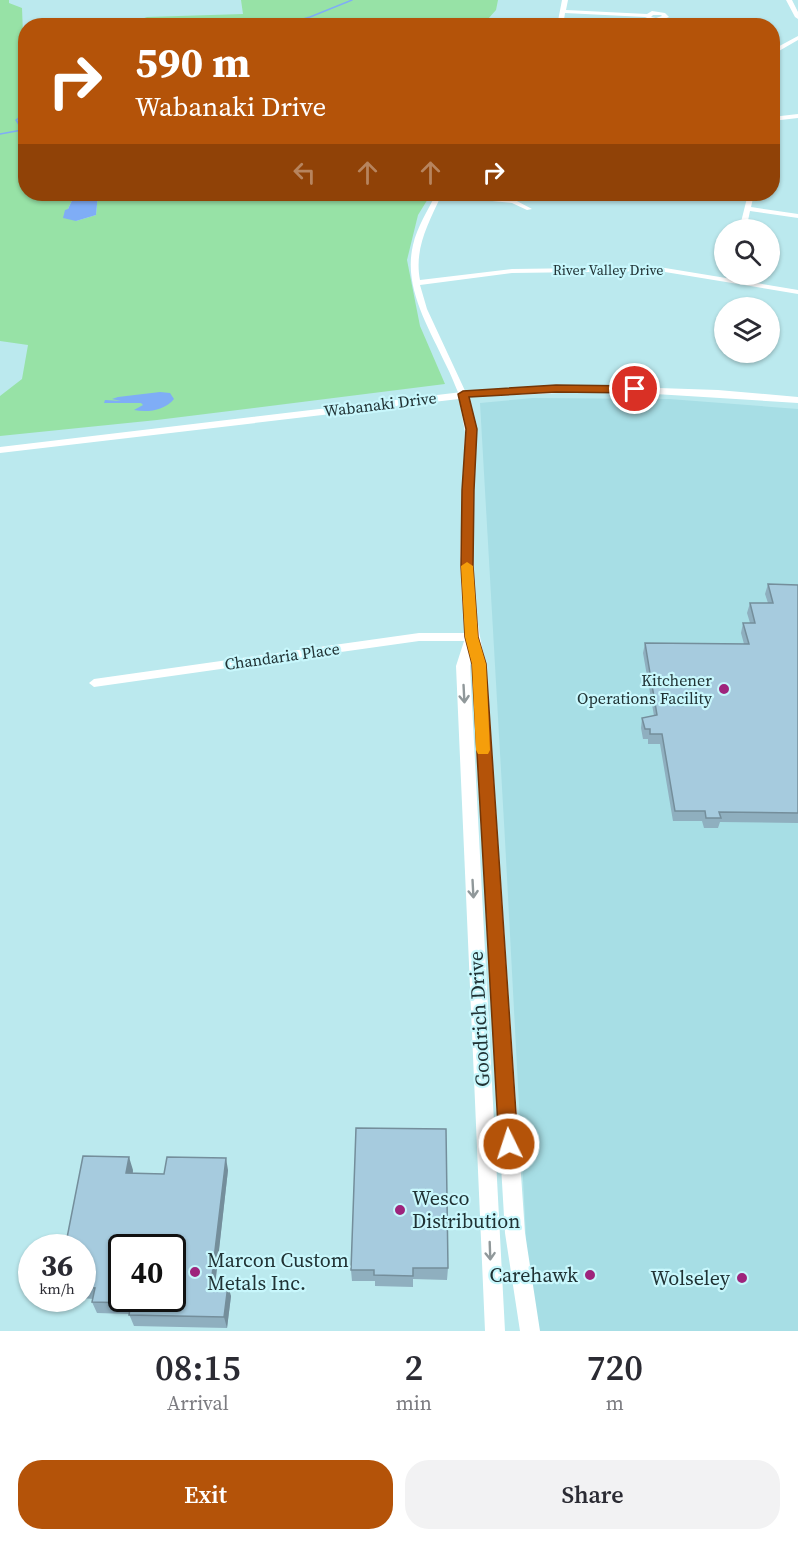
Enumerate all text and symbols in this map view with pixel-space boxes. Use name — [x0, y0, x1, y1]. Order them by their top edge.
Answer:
text: 590 m — [135, 33, 250, 91]
icon: right — [36, 42, 114, 120]
text: Wabanaki Drive — [135, 88, 326, 125]
icon: left — [288, 156, 321, 189]
icon: ahead — [351, 156, 384, 189]
icon: ahead — [414, 156, 447, 189]
icon: right — [477, 156, 510, 189]
map controls — [714, 219, 780, 363]
button: search — [714, 219, 780, 285]
street label: River Valley Drive — [553, 260, 663, 280]
button: layers — [714, 297, 780, 363]
pin — [609, 363, 660, 414]
icon: arrive — [618, 372, 651, 405]
street label: Wabanaki Drive — [322, 386, 438, 422]
street label: Chandaria Place — [223, 637, 341, 675]
place label: Kitchener Operations Facility — [577, 669, 713, 709]
marker: Kitchener Operations Facility — [717, 682, 731, 696]
one-way arrow — [458, 683, 469, 703]
one-way arrow — [468, 878, 479, 898]
street label: Goodrich Drive — [461, 950, 497, 1088]
position arrow — [477, 1112, 541, 1176]
place label: Wesco Distribution — [412, 1184, 520, 1235]
marker: Wesco Distribution — [393, 1203, 407, 1217]
speed limit sign: 40 — [108, 1234, 186, 1312]
one-way arrow — [484, 1241, 495, 1261]
text: 36 — [41, 1245, 73, 1286]
place label: Marcon Custom Metals Inc. — [207, 1246, 349, 1297]
place label: Carehawk — [489, 1261, 578, 1289]
place label: Wolseley — [651, 1264, 731, 1292]
marker: Marcon Custom Metals Inc. — [188, 1265, 202, 1279]
marker: Carehawk — [583, 1268, 597, 1282]
marker: Wolseley — [735, 1271, 749, 1285]
text: km/h — [39, 1278, 75, 1299]
text: 08:15 — [155, 1343, 241, 1392]
text: 2 — [404, 1343, 423, 1392]
text: 720 — [587, 1343, 643, 1392]
text: Arrival — [167, 1389, 229, 1417]
text: min — [396, 1389, 432, 1417]
text: m — [606, 1389, 624, 1417]
button: Exit — [18, 1460, 393, 1529]
button: Share — [405, 1460, 780, 1529]

